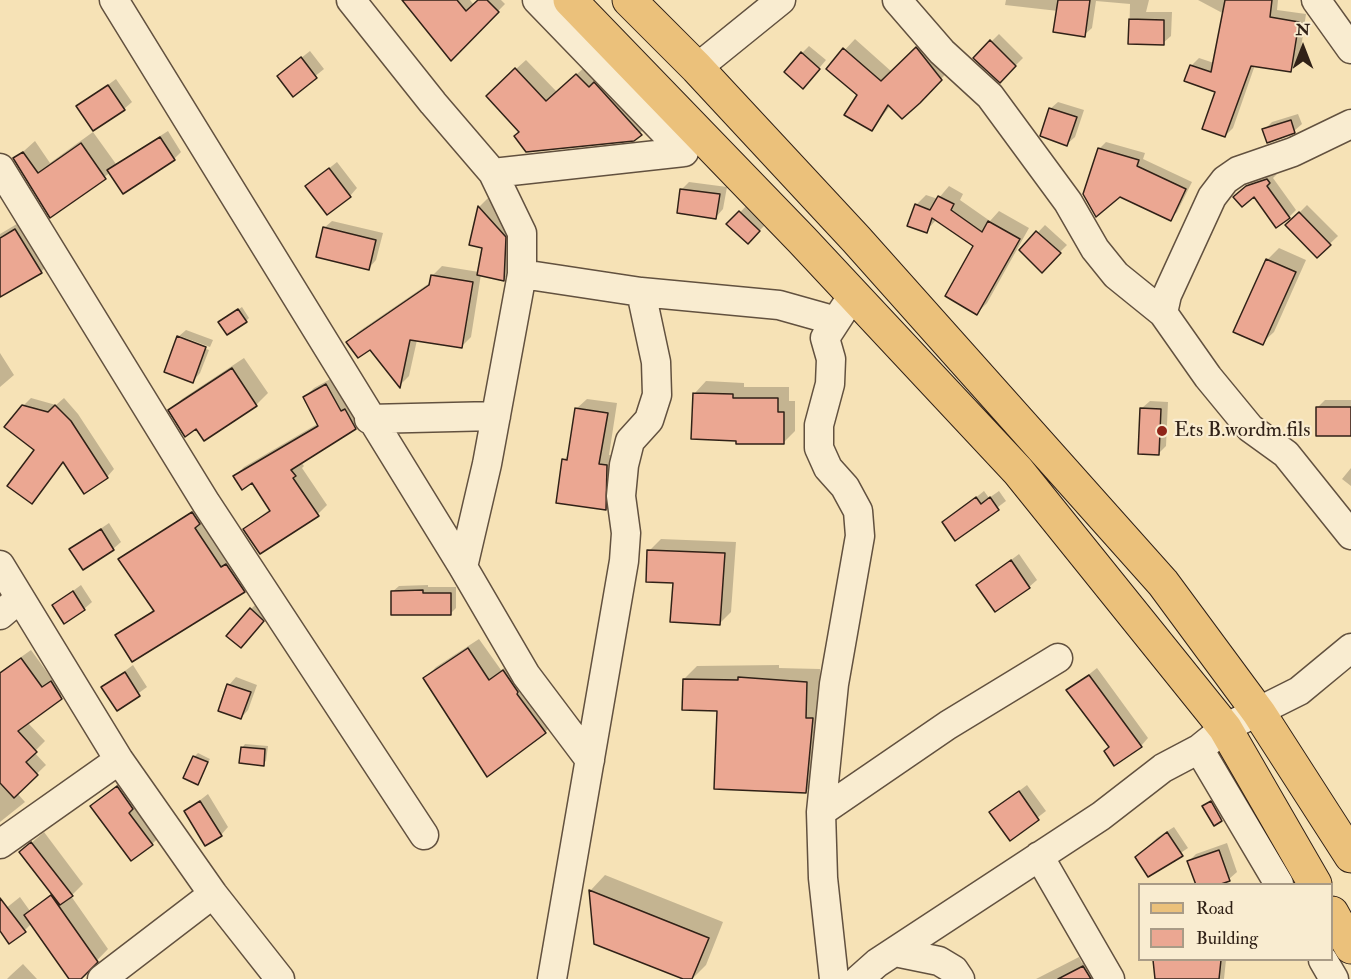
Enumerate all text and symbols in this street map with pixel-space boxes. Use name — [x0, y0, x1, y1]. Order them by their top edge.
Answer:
north arrow — [1273, 18, 1333, 78]
text: N — [1296, 20, 1310, 40]
place label: Ets B.wordm.fils — [1174, 418, 1310, 444]
marker: Ets B.wordm.fils — [1155, 424, 1169, 438]
legend — [1138, 883, 1333, 961]
text: Road — [1196, 897, 1234, 920]
text: Building — [1196, 927, 1258, 950]

